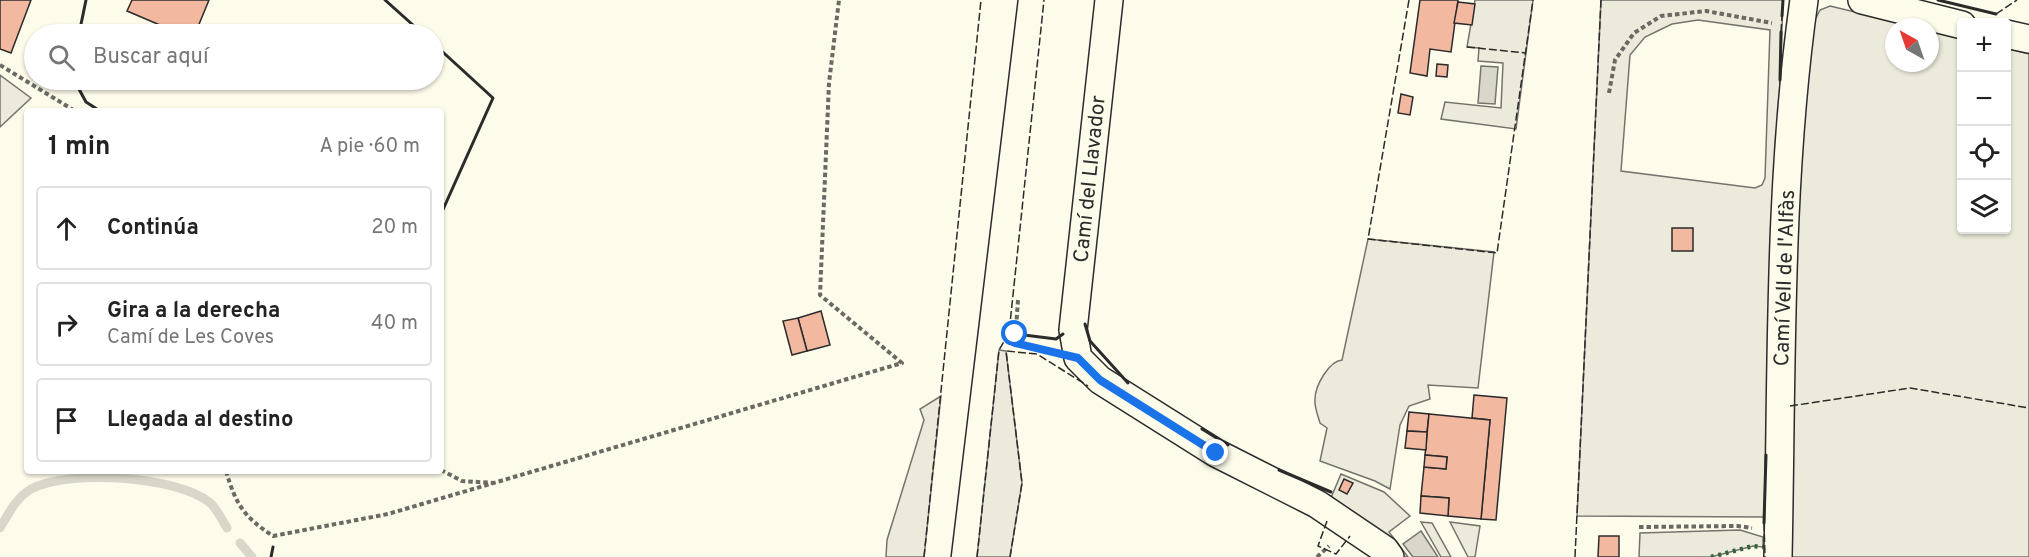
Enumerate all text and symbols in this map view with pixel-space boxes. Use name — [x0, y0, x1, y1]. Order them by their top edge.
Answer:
north arrow — [1885, 18, 1939, 72]
map controls — [1957, 18, 2011, 234]
button: + — [1957, 18, 2011, 72]
search box — [24, 24, 444, 90]
icon: search — [45, 41, 78, 74]
text: Buscar aquí — [93, 44, 209, 71]
button: − — [1957, 72, 2011, 126]
street label: Camí del Llavador — [1068, 94, 1113, 264]
button: locate — [1957, 126, 2011, 180]
text: 1 min — [48, 131, 110, 164]
text: A pie · 60 m — [320, 134, 420, 160]
button: layers — [1957, 180, 2011, 234]
street label: Camí Vell de l'Alfàs — [1769, 189, 1802, 367]
icon: ahead — [50, 212, 83, 245]
text: Continúa — [107, 215, 199, 242]
text: 20 m — [371, 215, 418, 241]
text: Gira a la derecha — [107, 298, 280, 325]
icon: right — [50, 308, 83, 341]
text: 40 m — [371, 311, 418, 337]
route start — [1001, 320, 1027, 346]
text: Camí de Les Coves — [107, 325, 274, 351]
icon: arrive — [50, 404, 83, 437]
text: Llegada al destino — [107, 407, 293, 434]
route end — [1202, 439, 1228, 465]

